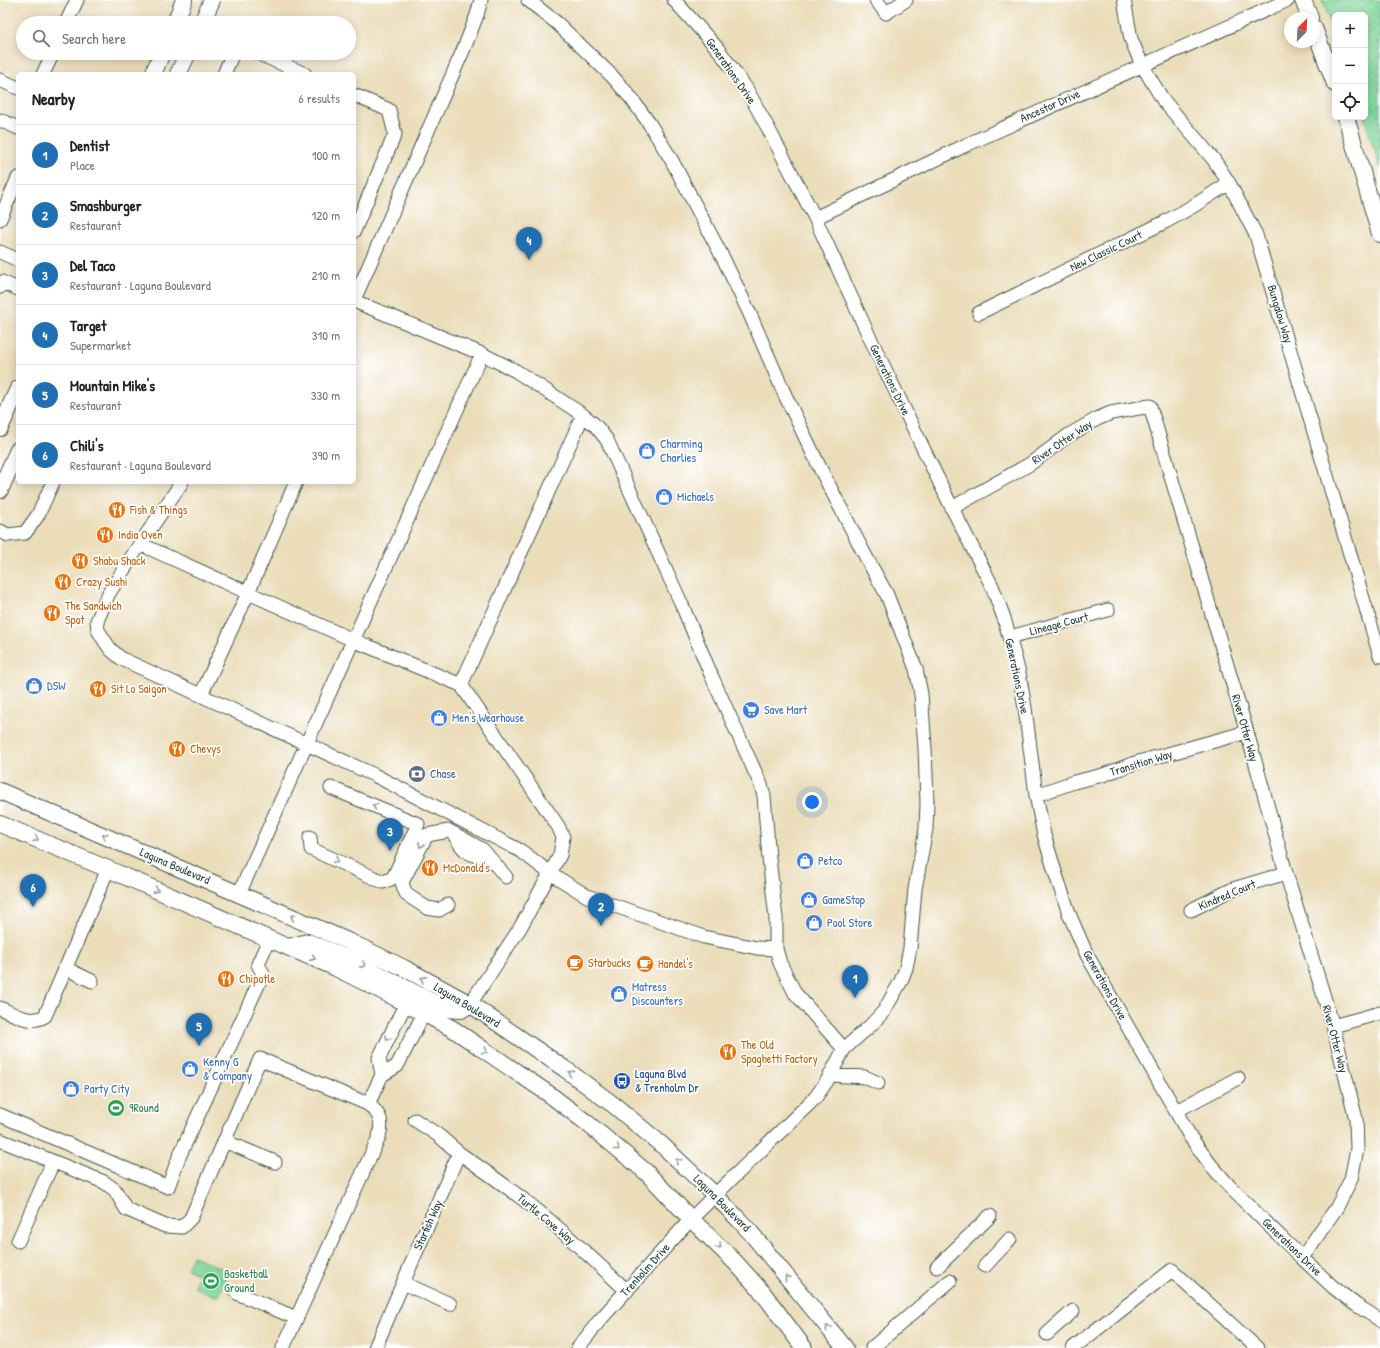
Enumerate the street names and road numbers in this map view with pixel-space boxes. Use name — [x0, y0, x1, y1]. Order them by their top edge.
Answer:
street label: Generations Drive — [702, 34, 761, 107]
street label: Ancestor Drive — [1017, 85, 1083, 126]
street label: New Classic Court — [1067, 225, 1145, 275]
street label: Bungalow Way — [1264, 283, 1297, 345]
street label: Generations Drive — [866, 341, 915, 418]
street label: River Otter Way — [1028, 415, 1095, 468]
street label: Lineage Court — [1028, 607, 1091, 639]
street label: Generations Drive — [1001, 636, 1034, 716]
street label: River Otter Way — [1228, 692, 1263, 764]
street label: Transition Way — [1107, 745, 1174, 780]
street label: Laguna Boulevard — [137, 843, 213, 888]
street label: Kindred Court — [1195, 874, 1259, 914]
street label: Generations Drive — [1079, 947, 1132, 1023]
street label: Laguna Boulevard — [431, 978, 504, 1031]
street label: River Otter Way — [1318, 1003, 1353, 1075]
street label: Laguna Boulevard — [690, 1170, 755, 1235]
street label: Turtle Cove Way — [514, 1189, 579, 1248]
street label: Starfish Way — [409, 1197, 446, 1253]
street label: Generations Drive — [1259, 1214, 1326, 1280]
street label: Trenholm Drive — [616, 1239, 674, 1300]

